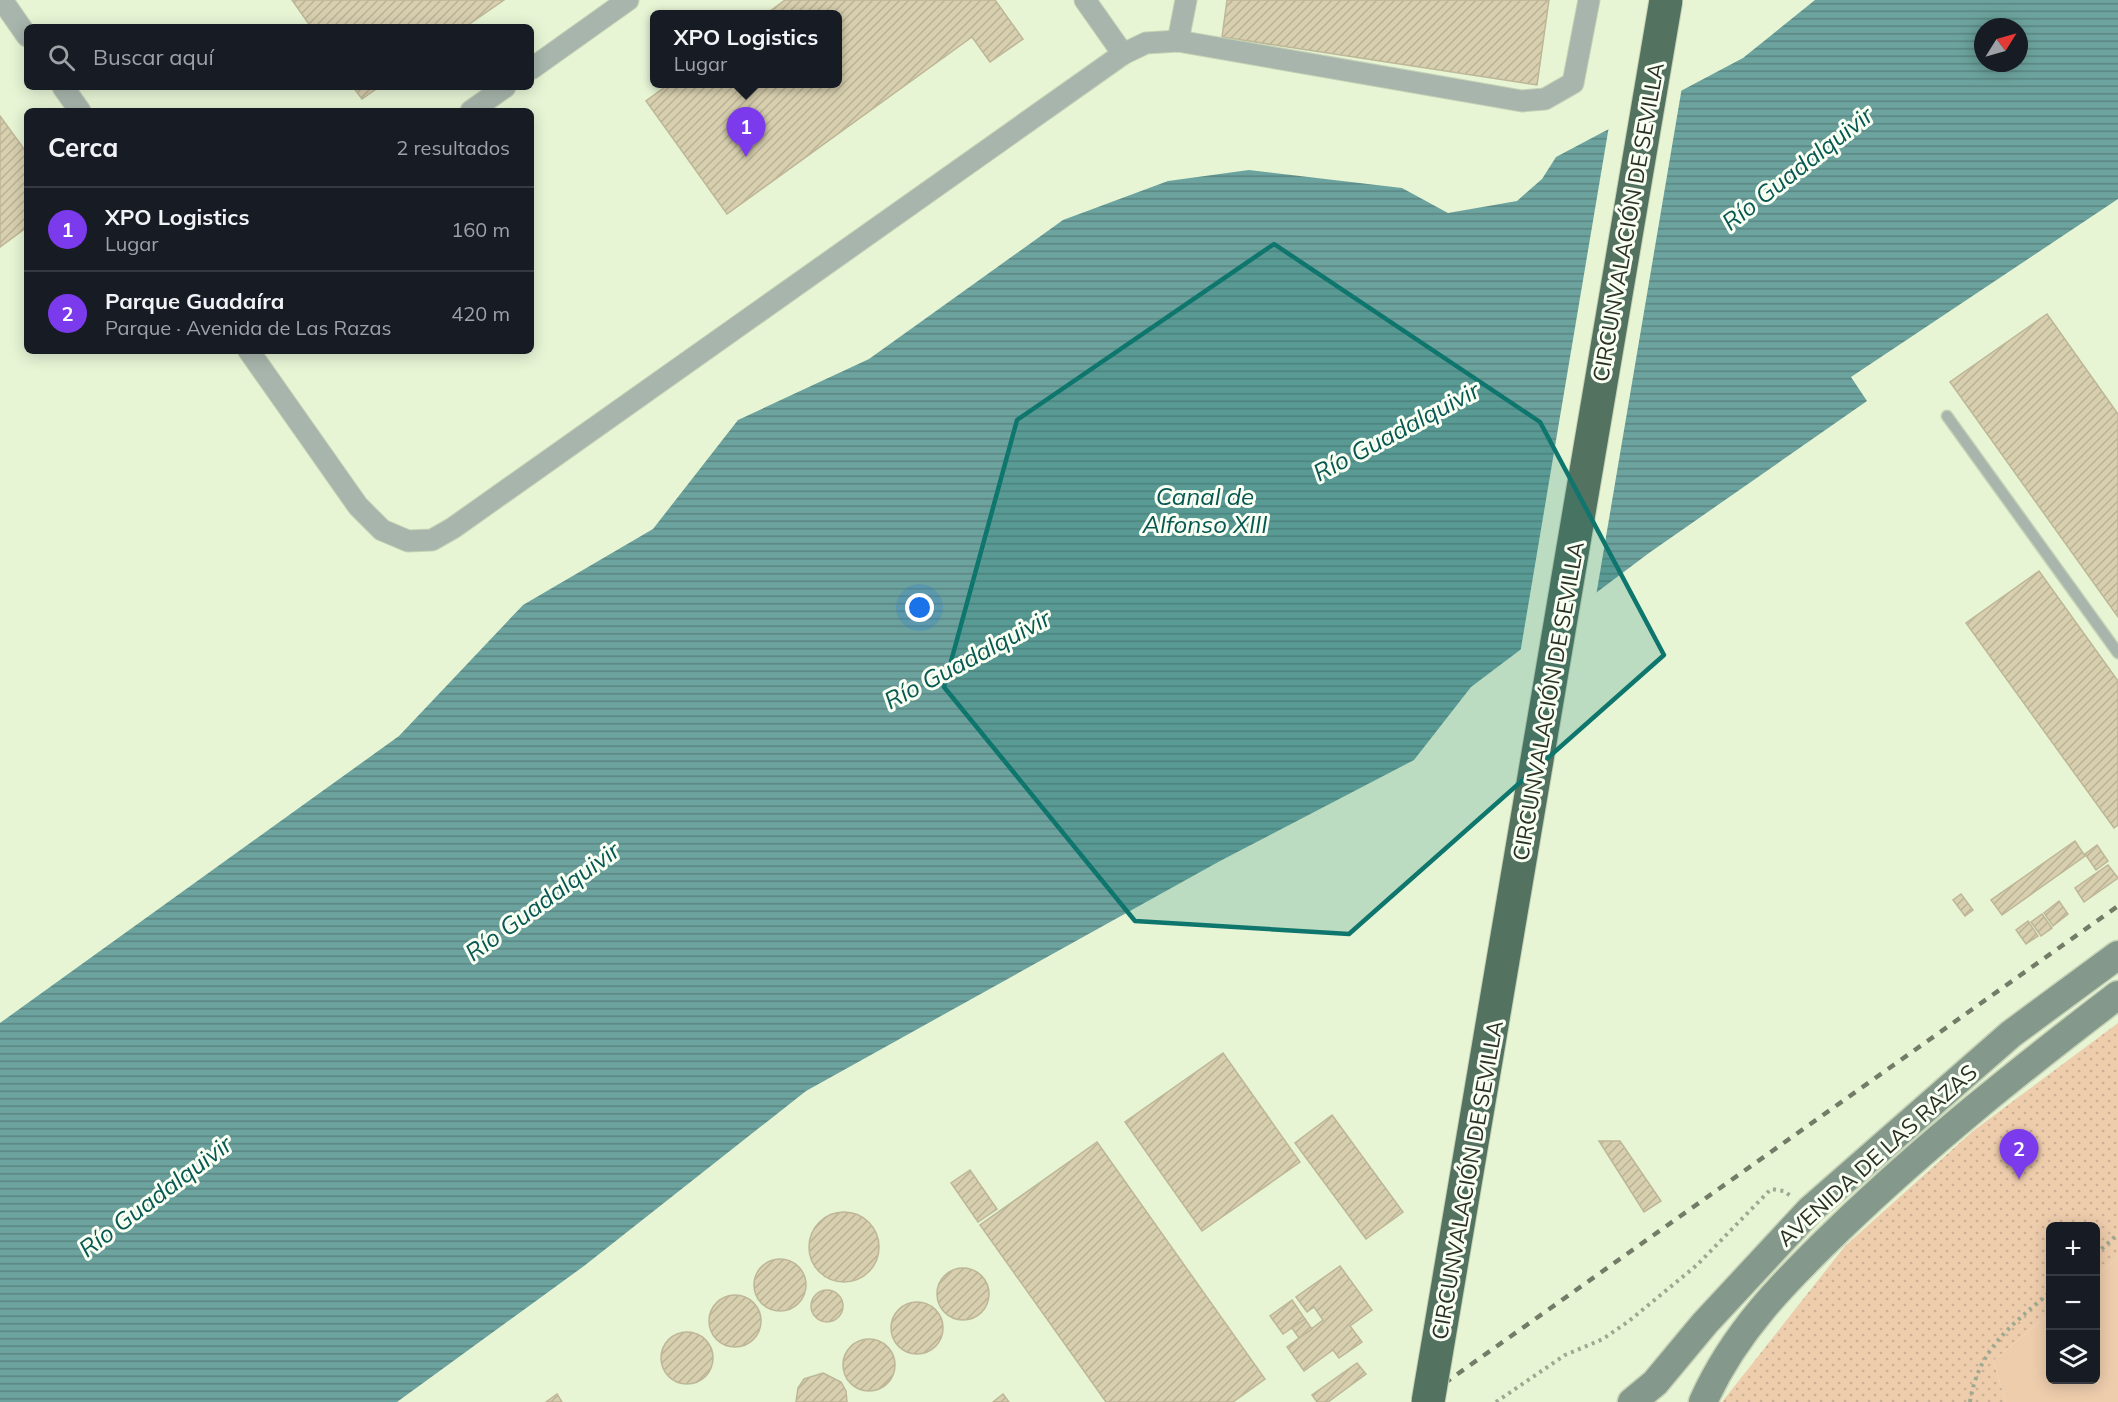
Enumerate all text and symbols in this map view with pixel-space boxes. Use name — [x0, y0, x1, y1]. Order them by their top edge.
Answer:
popup — [650, 10, 842, 88]
north arrow — [1974, 18, 2028, 72]
text: XPO Logistics — [674, 23, 818, 51]
search box — [24, 24, 534, 90]
icon: search — [45, 41, 78, 74]
text: Buscar aquí — [93, 43, 214, 71]
text: Lugar — [674, 51, 727, 76]
street label: CIRCUNVALACIÓN DE SEVILLA — [1586, 60, 1670, 384]
water label: Río Guadalquivir — [1715, 99, 1880, 236]
pin: 1 — [726, 108, 766, 157]
text: Cerca — [48, 131, 118, 164]
text: 2 resultados — [396, 135, 510, 160]
text: XPO Logistics — [105, 203, 249, 231]
text: 1 — [62, 217, 74, 242]
text: 160 m — [451, 217, 510, 242]
text: Lugar — [105, 231, 159, 256]
text: Parque Guadaíra — [105, 287, 284, 315]
text: 2 — [62, 301, 74, 326]
text: 420 m — [451, 301, 510, 326]
text: Parque · Avenida de Las Razas — [105, 315, 392, 340]
water label: Río Guadalquivir — [1308, 374, 1485, 487]
water label: Canal de Alfonso XIII — [1141, 481, 1268, 539]
street label: CIRCUNVALACIÓN DE SEVILLA — [1506, 539, 1590, 863]
your location — [905, 593, 934, 622]
water label: Río Guadalquivir — [879, 602, 1056, 715]
water label: Río Guadalquivir — [459, 834, 626, 967]
street label: CIRCUNVALACIÓN DE SEVILLA — [1425, 1018, 1509, 1342]
street label: AVENIDA DE LAS RAZAS — [1771, 1058, 1983, 1252]
water label: Río Guadalquivir — [73, 1128, 238, 1263]
pin: 2 — [2000, 1130, 2038, 1179]
map controls — [2046, 1222, 2100, 1384]
button: + — [2046, 1222, 2100, 1276]
button: − — [2046, 1276, 2100, 1330]
button: layers — [2046, 1330, 2100, 1384]

